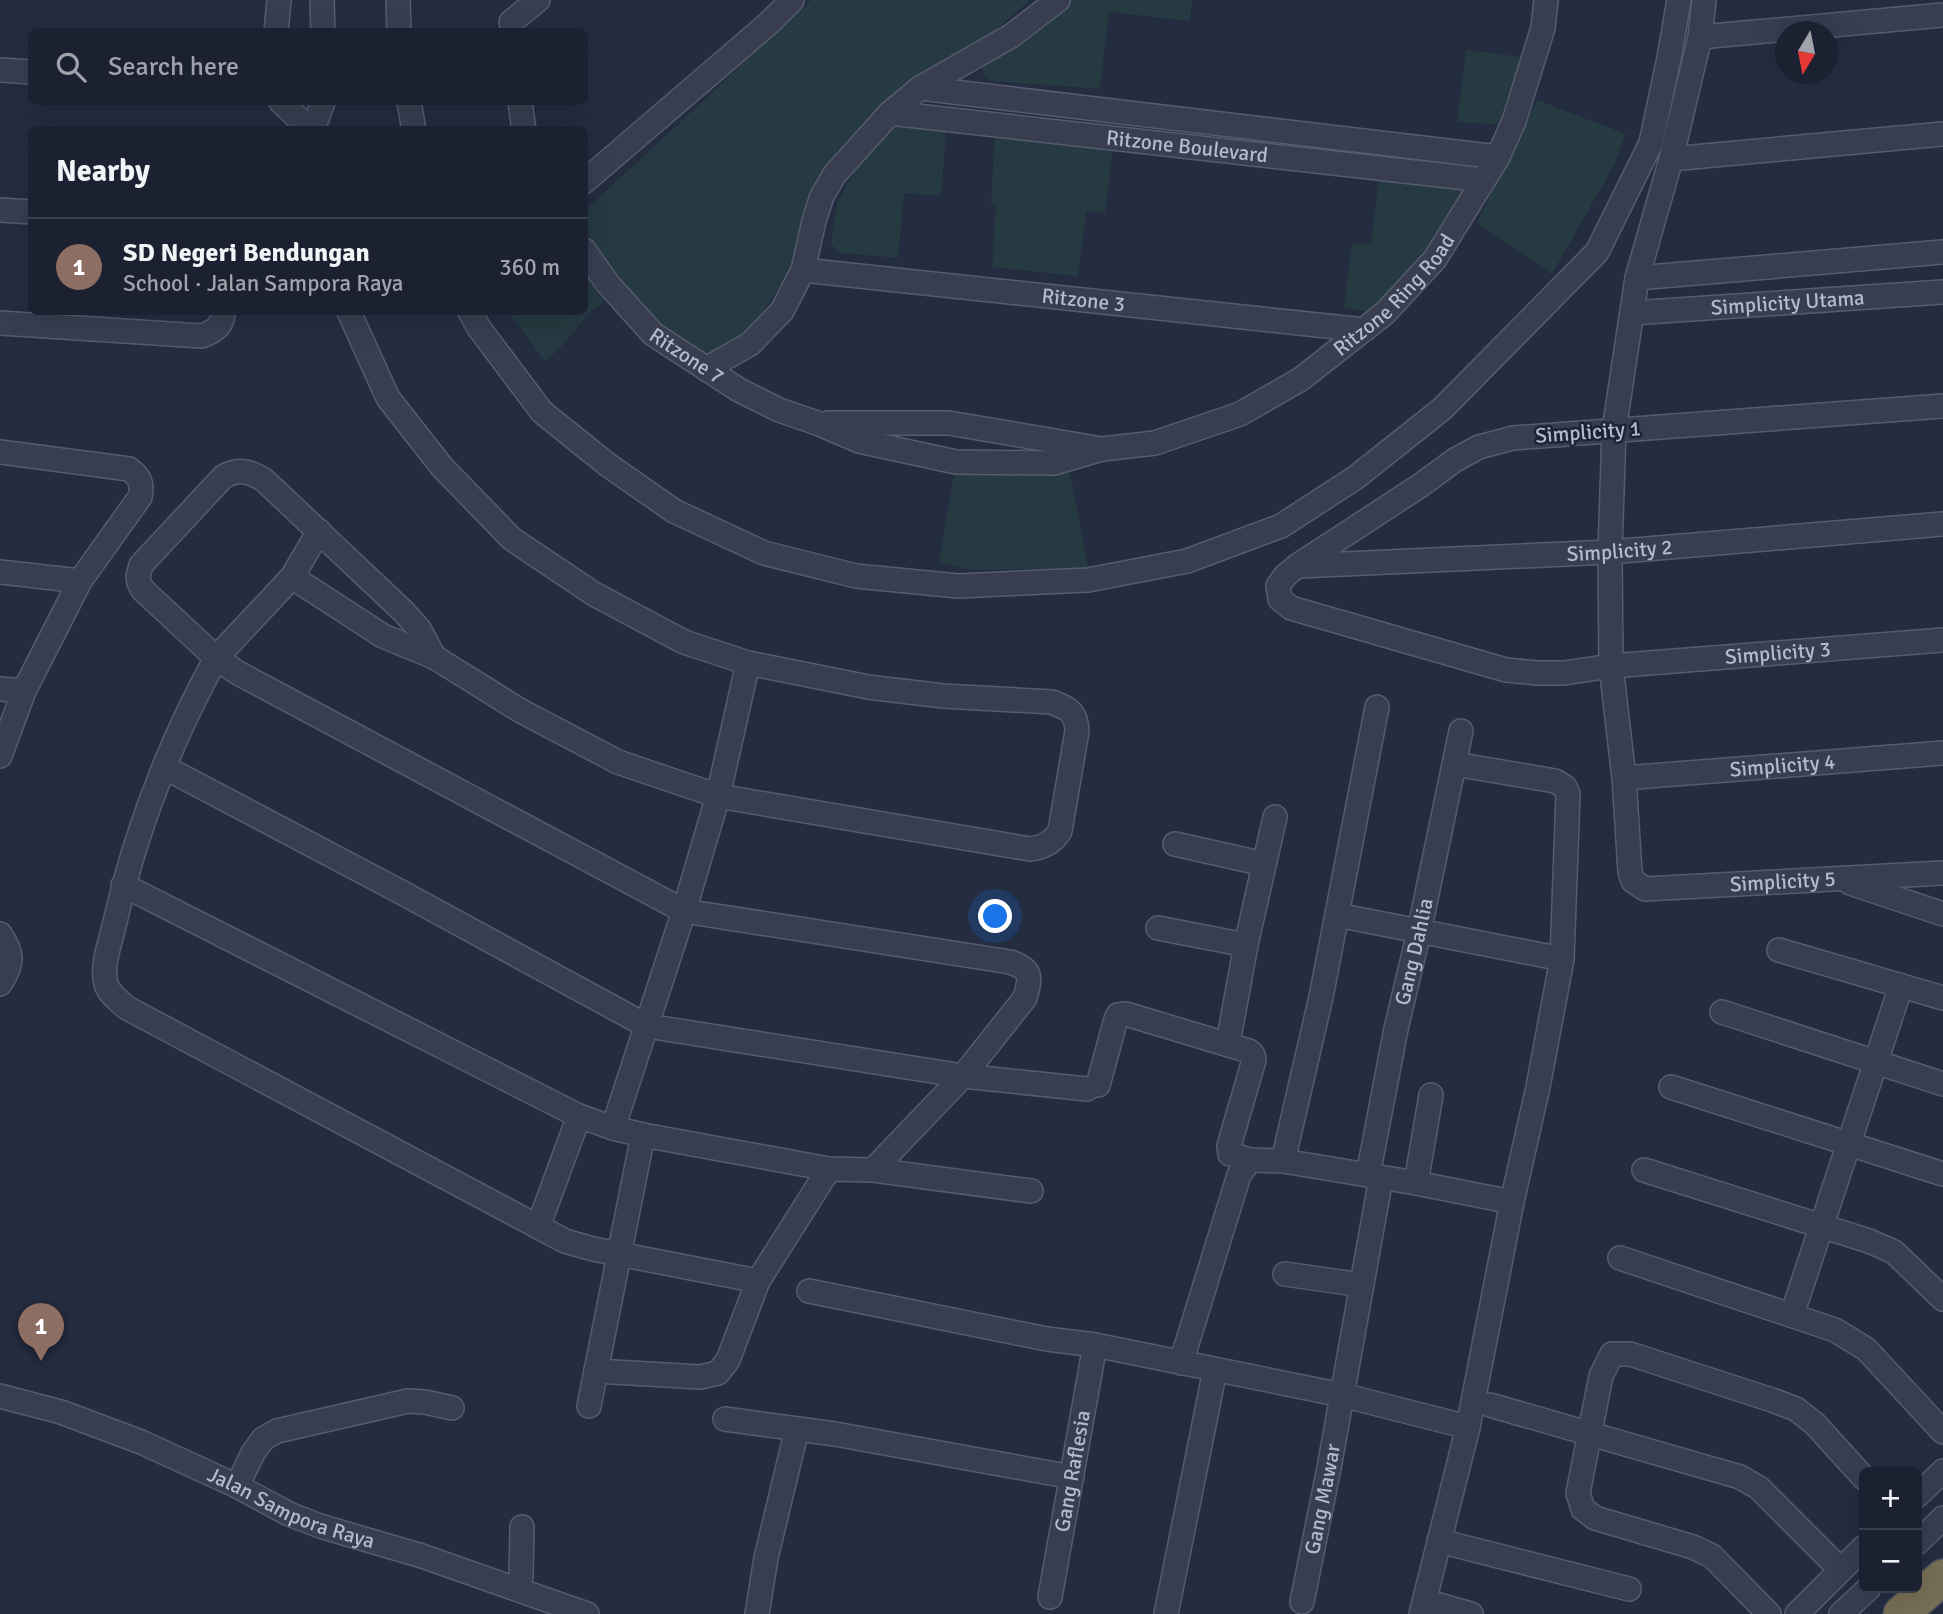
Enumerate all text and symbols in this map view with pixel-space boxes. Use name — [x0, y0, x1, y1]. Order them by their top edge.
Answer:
north arrow — [1775, 21, 1838, 84]
search box — [28, 28, 588, 105]
icon: search — [52, 48, 90, 86]
text: Search here — [108, 51, 239, 83]
street label: Ritzone Boulevard — [1105, 124, 1269, 169]
text: Nearby — [56, 153, 150, 190]
street label: Ritzone Ring Road — [1328, 229, 1460, 362]
text: SD Negeri Bendungan — [123, 237, 370, 269]
text: 1 — [73, 253, 85, 282]
text: 360 m — [499, 253, 560, 282]
text: School · Jalan Sampora Raya — [123, 269, 403, 298]
street label: Ritzone 3 — [1040, 283, 1126, 317]
street label: Simplicity Utama — [1710, 284, 1865, 321]
street label: Ritzone 7 — [644, 322, 729, 390]
street label: Simplicity 1 — [1534, 415, 1642, 449]
street label: Simplicity 2 — [1566, 534, 1674, 567]
street label: Simplicity 3 — [1724, 636, 1832, 670]
street label: Simplicity 4 — [1729, 748, 1836, 783]
street label: Simplicity 5 — [1729, 866, 1836, 897]
street label: Gang Dahlia — [1389, 896, 1439, 1008]
your location — [978, 899, 1012, 933]
pin: 1 — [18, 1303, 64, 1361]
street label: Gang Raflesia — [1049, 1408, 1096, 1534]
street label: Gang Mawar — [1299, 1441, 1346, 1557]
street label: Jalan Sampora Raya — [204, 1461, 378, 1554]
map controls — [1859, 1467, 1922, 1593]
button: + — [1859, 1467, 1922, 1530]
button: − — [1859, 1530, 1922, 1593]

